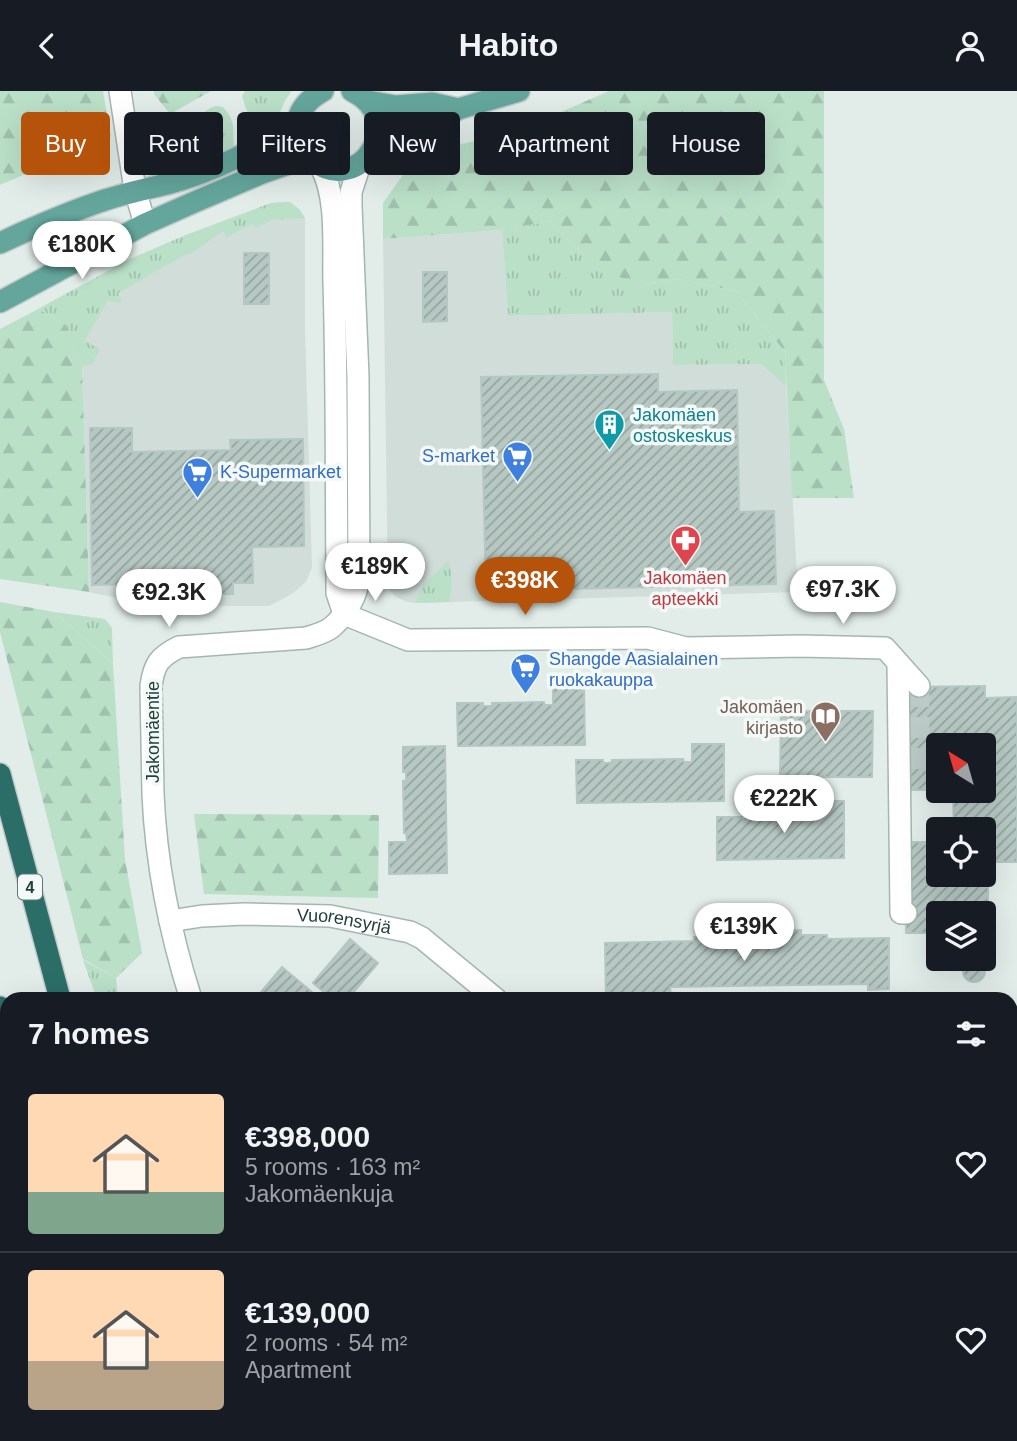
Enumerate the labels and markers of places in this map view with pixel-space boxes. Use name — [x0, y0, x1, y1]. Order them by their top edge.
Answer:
pin: €180K — [33, 221, 131, 281]
place label: Jakomäen ostoskeskus — [633, 405, 732, 446]
building icon: Jakomäen ostoskeskus — [593, 408, 627, 452]
supermarket icon: S-market — [501, 439, 535, 483]
place label: S-market — [422, 446, 495, 466]
supermarket icon: K-Supermarket — [180, 455, 214, 499]
place label: K-Supermarket — [220, 462, 341, 482]
pharmacy icon: Jakomäen apteekki — [668, 523, 702, 567]
pin: €189K — [326, 543, 424, 603]
pin: €398K — [476, 557, 574, 617]
pin: €97.3K — [786, 567, 900, 626]
place label: Jakomäen apteekki — [643, 568, 727, 609]
pin: €92.3K — [112, 569, 226, 629]
place label: Shangde Aasialainen ruokakauppa — [549, 649, 718, 690]
supermarket icon: Shangde Aasialainen ruokakauppa — [509, 652, 543, 696]
place label: Jakomäen kirjasto — [720, 697, 803, 738]
library icon: Jakomäen kirjasto — [809, 700, 843, 744]
pin: €222K — [735, 775, 833, 835]
pin: €139K — [695, 903, 793, 963]

